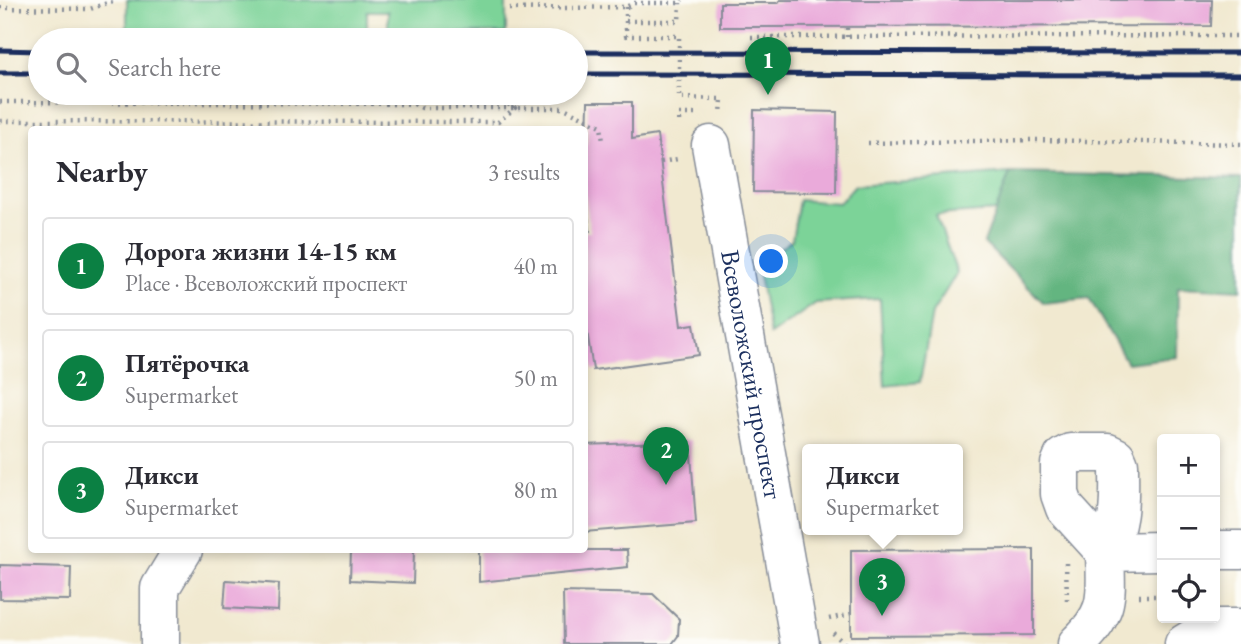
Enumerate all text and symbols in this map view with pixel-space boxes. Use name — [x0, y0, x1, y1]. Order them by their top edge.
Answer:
search box — [28, 28, 588, 105]
pin: 1 — [745, 37, 791, 95]
icon: search — [52, 48, 90, 86]
text: Search here — [108, 50, 221, 84]
text: Nearby — [56, 152, 148, 191]
text: 3 results — [488, 157, 560, 187]
text: Дорога жизни 14-15 км — [125, 234, 397, 268]
your location — [754, 244, 788, 278]
street label: Всеволожский проспект — [713, 247, 791, 502]
text: 1 — [75, 251, 87, 281]
text: 40 m — [513, 251, 558, 281]
text: Place · Всеволожский проспект — [125, 268, 407, 298]
text: Пятёрочка — [125, 346, 249, 380]
text: 2 — [75, 363, 87, 393]
text: 50 m — [513, 363, 558, 393]
text: Supermarket — [125, 380, 238, 410]
pin: 2 — [643, 427, 689, 485]
map controls — [1157, 434, 1220, 623]
button: + — [1157, 434, 1220, 497]
popup — [802, 444, 963, 535]
text: Дикси — [125, 458, 199, 492]
text: Дикси — [826, 458, 900, 492]
text: 3 — [75, 475, 87, 505]
text: 80 m — [513, 475, 558, 505]
text: Supermarket — [125, 492, 238, 522]
text: Supermarket — [826, 492, 939, 522]
button: − — [1157, 497, 1220, 560]
pin: 3 — [859, 558, 905, 616]
button: locate — [1157, 560, 1220, 623]

